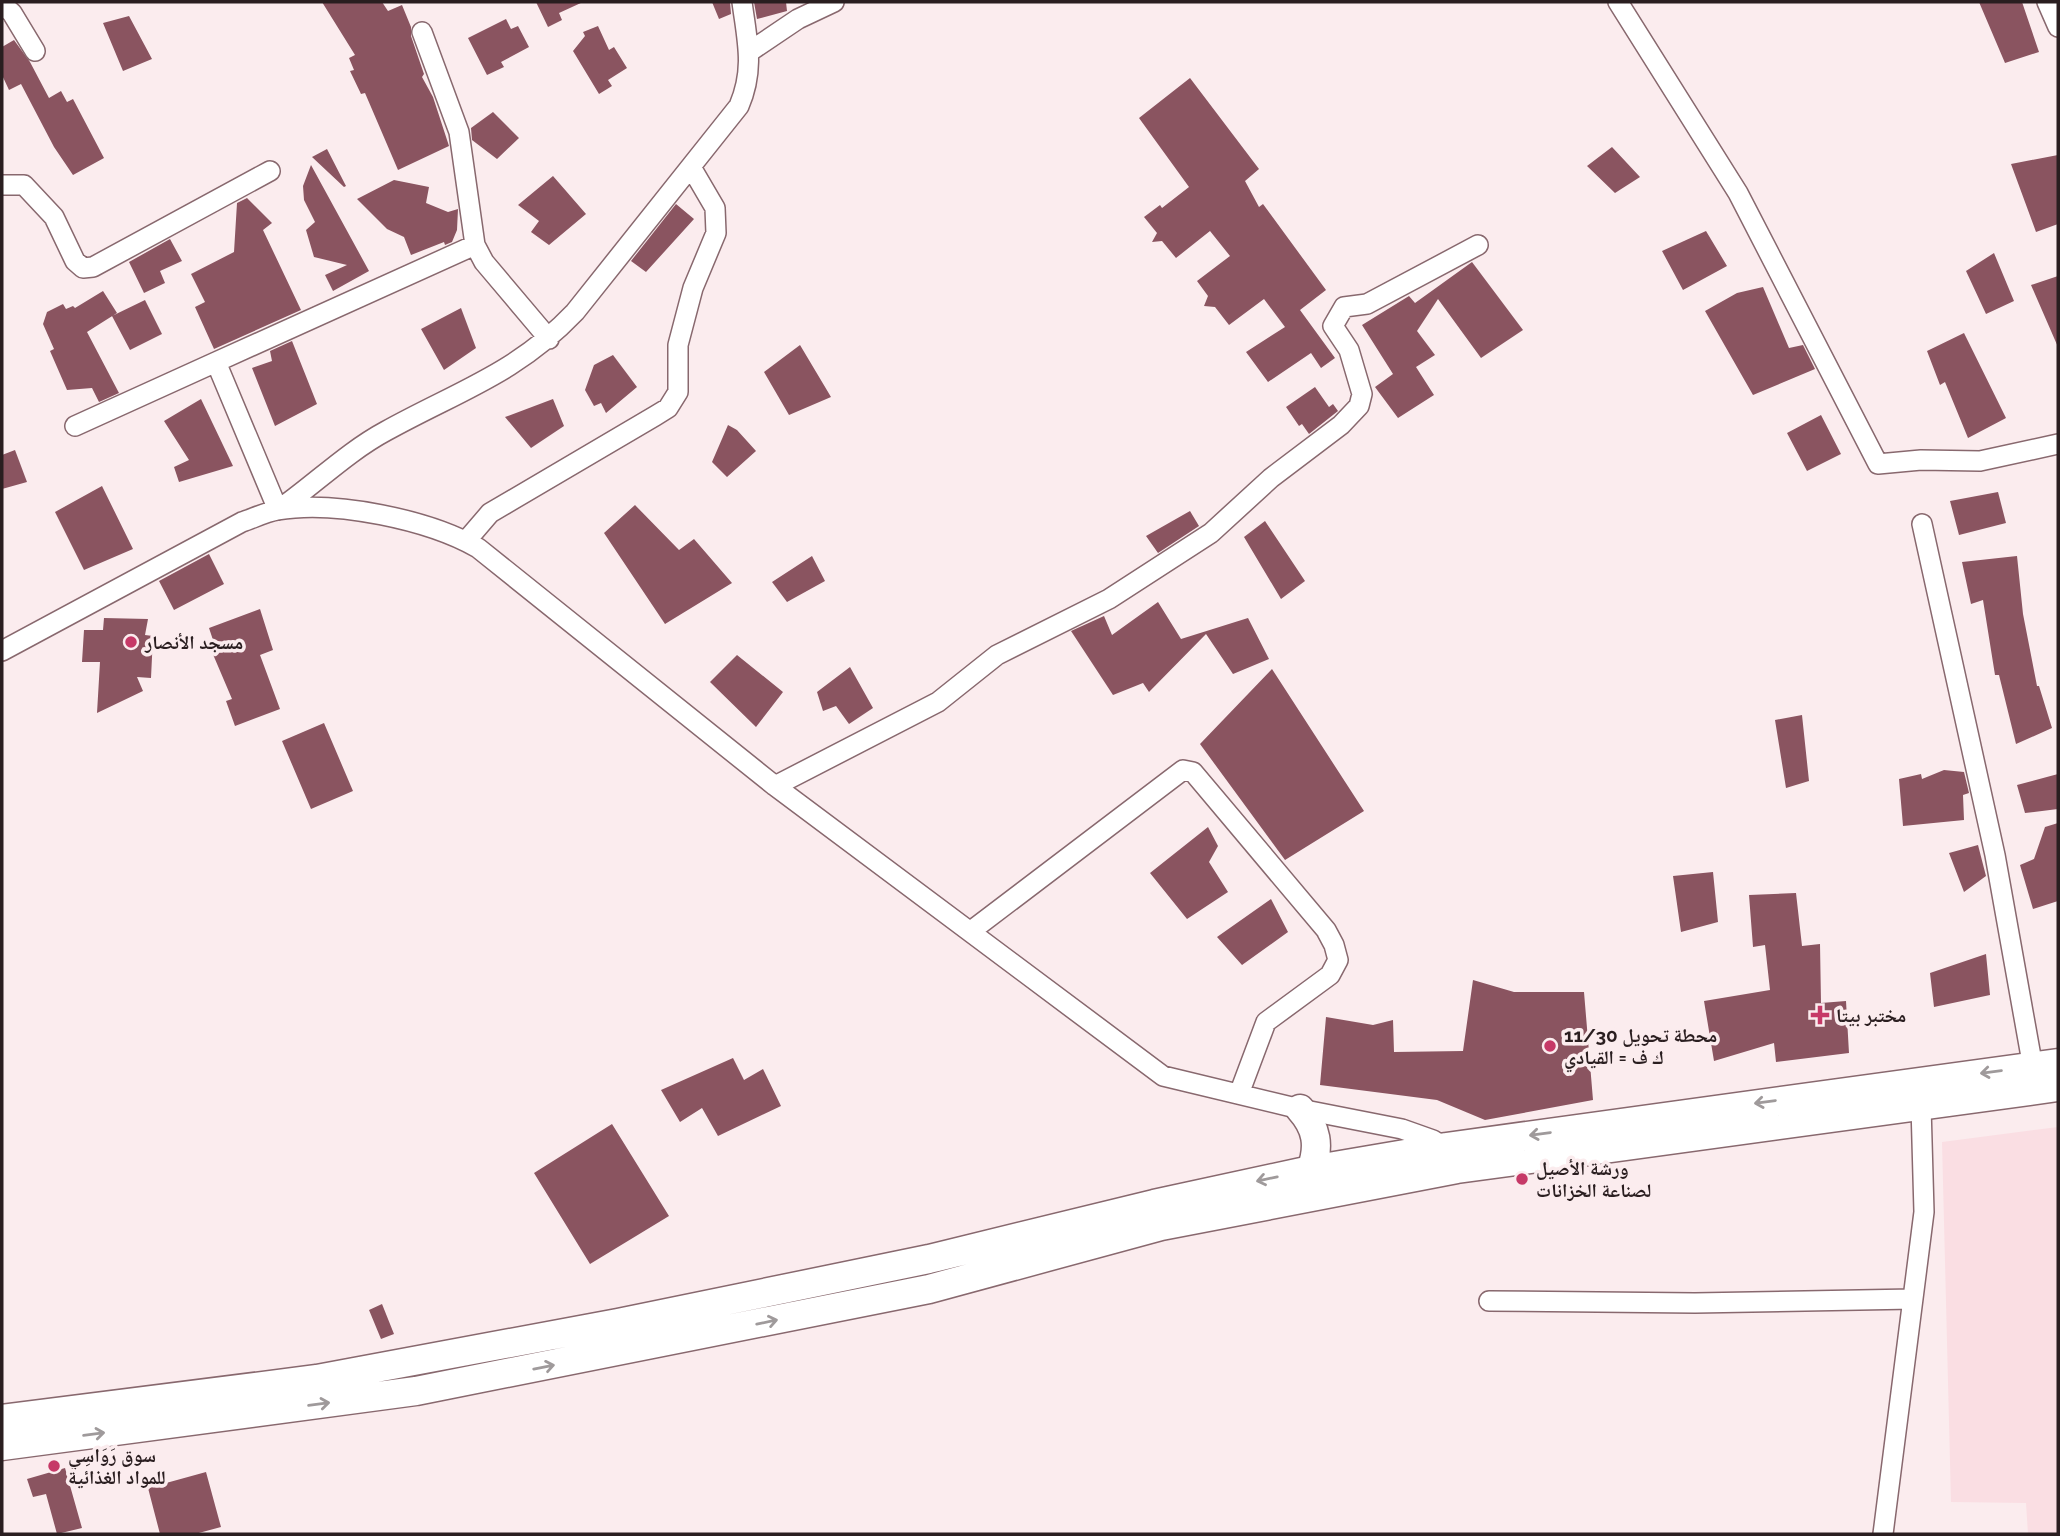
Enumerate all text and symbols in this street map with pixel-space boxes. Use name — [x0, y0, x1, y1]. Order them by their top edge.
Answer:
place label: مسجد الأنصار — [144, 631, 243, 653]
marker: مسجد الأنصار — [123, 634, 139, 650]
place label: مختبر بيتا — [1836, 1004, 1906, 1027]
marker: مختبر بيتا — [1810, 1005, 1830, 1025]
place label: محطة تحويل 11/30 ك ف = القيادي — [1564, 1024, 1717, 1073]
marker: محطة تحويل 11/30 ك ف = القيادي — [1542, 1038, 1558, 1054]
one-way arrow — [1980, 1065, 2002, 1078]
one-way arrow — [1754, 1096, 1777, 1109]
one-way arrow — [1529, 1127, 1552, 1140]
place label: ورشة الأصيل لصناعة الخزانات — [1536, 1157, 1651, 1201]
marker: ورشة الأصيل لصناعة الخزانات — [1514, 1171, 1530, 1187]
one-way arrow — [1256, 1173, 1279, 1187]
one-way arrow — [755, 1315, 778, 1328]
one-way arrow — [532, 1359, 555, 1373]
one-way arrow — [307, 1398, 330, 1411]
one-way arrow — [82, 1427, 105, 1440]
place label: سوق رَوَاسِي للمواد الغذائية — [68, 1444, 166, 1489]
marker: سوق رَوَاسِي للمواد الغذائية — [46, 1458, 62, 1474]

